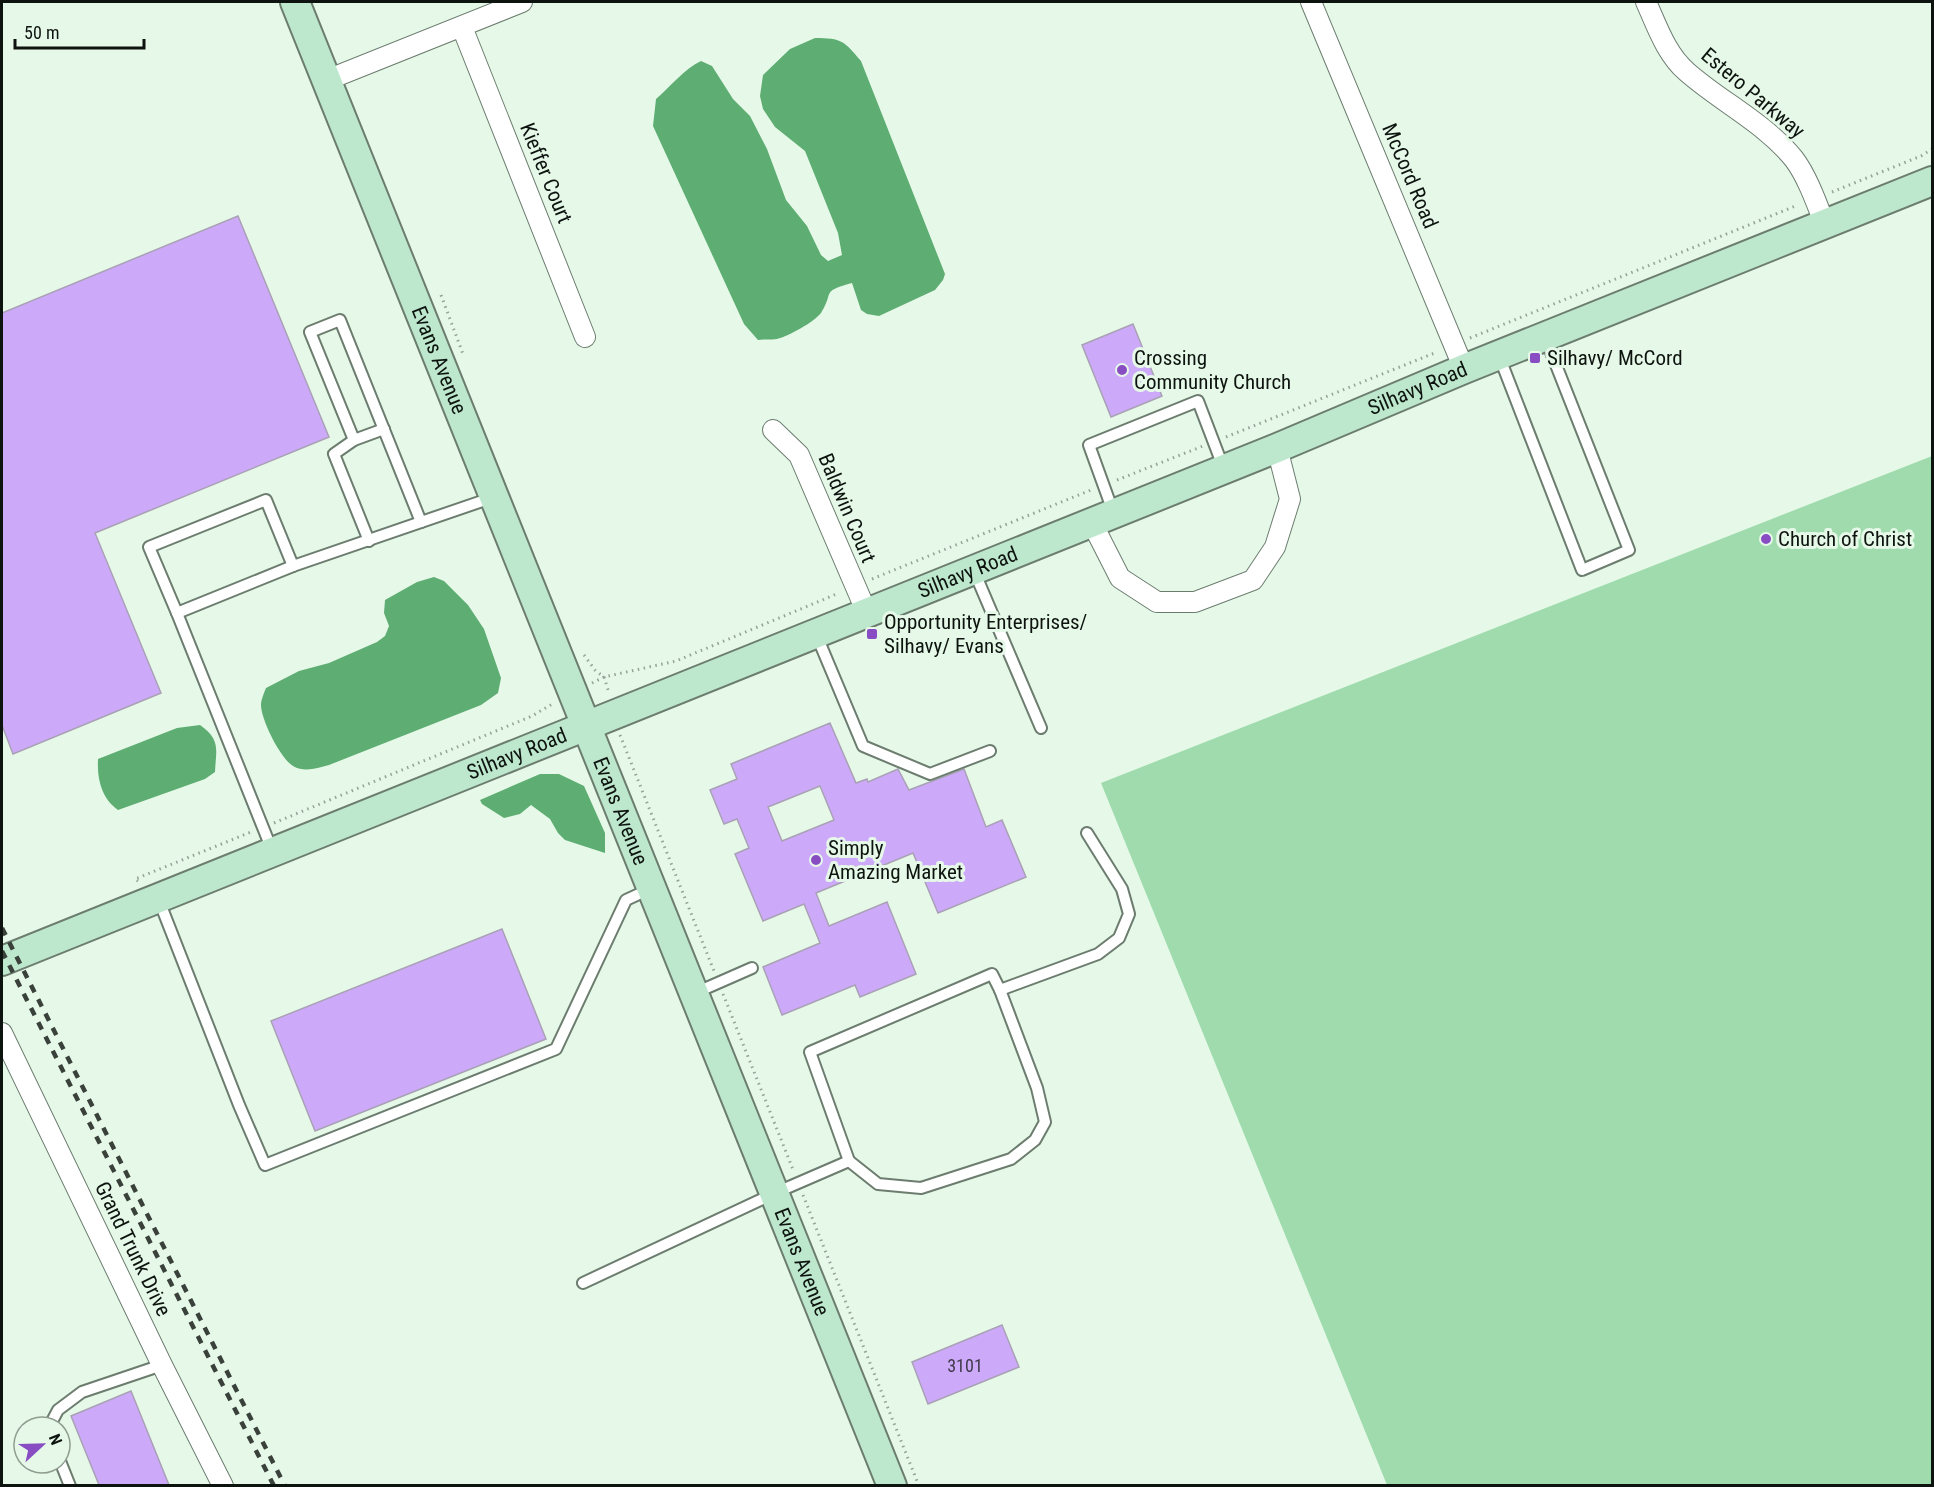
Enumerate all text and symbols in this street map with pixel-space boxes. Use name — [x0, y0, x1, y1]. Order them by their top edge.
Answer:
scale bar — [15, 12, 144, 50]
text: 50 m — [24, 22, 59, 43]
street label: Estero Parkway — [1696, 43, 1810, 143]
street label: Kieffer Court — [515, 119, 577, 227]
street label: McCord Road — [1377, 120, 1443, 232]
street label: Evans Avenue — [407, 303, 472, 418]
place label: Crossing Community Church — [1134, 346, 1291, 394]
place label: Silhavy/ McCord — [1547, 346, 1683, 370]
marker: Silhavy/ McCord — [1528, 351, 1542, 365]
street label: Silhavy Road — [1364, 357, 1471, 420]
marker: Crossing Community Church — [1115, 363, 1129, 377]
street label: Baldwin Court — [813, 450, 881, 566]
place label: Church of Christ — [1778, 527, 1912, 551]
marker: Church of Christ — [1759, 532, 1773, 546]
street label: Silhavy Road — [914, 542, 1021, 603]
place label: Opportunity Enterprises/ Silhavy/ Evans — [884, 610, 1088, 658]
marker: Opportunity Enterprises/ Silhavy/ Evans — [865, 627, 879, 641]
street label: Silhavy Road — [464, 723, 570, 785]
street label: Evans Avenue — [588, 754, 653, 869]
place label: Simply Amazing Market — [828, 836, 963, 884]
marker: Simply Amazing Market — [809, 853, 823, 867]
street label: Grand Trunk Drive — [90, 1178, 176, 1320]
street label: Evans Avenue — [769, 1204, 834, 1319]
house number: 3101 — [947, 1355, 983, 1376]
north arrow — [12, 1415, 72, 1475]
text: N — [45, 1431, 66, 1448]

